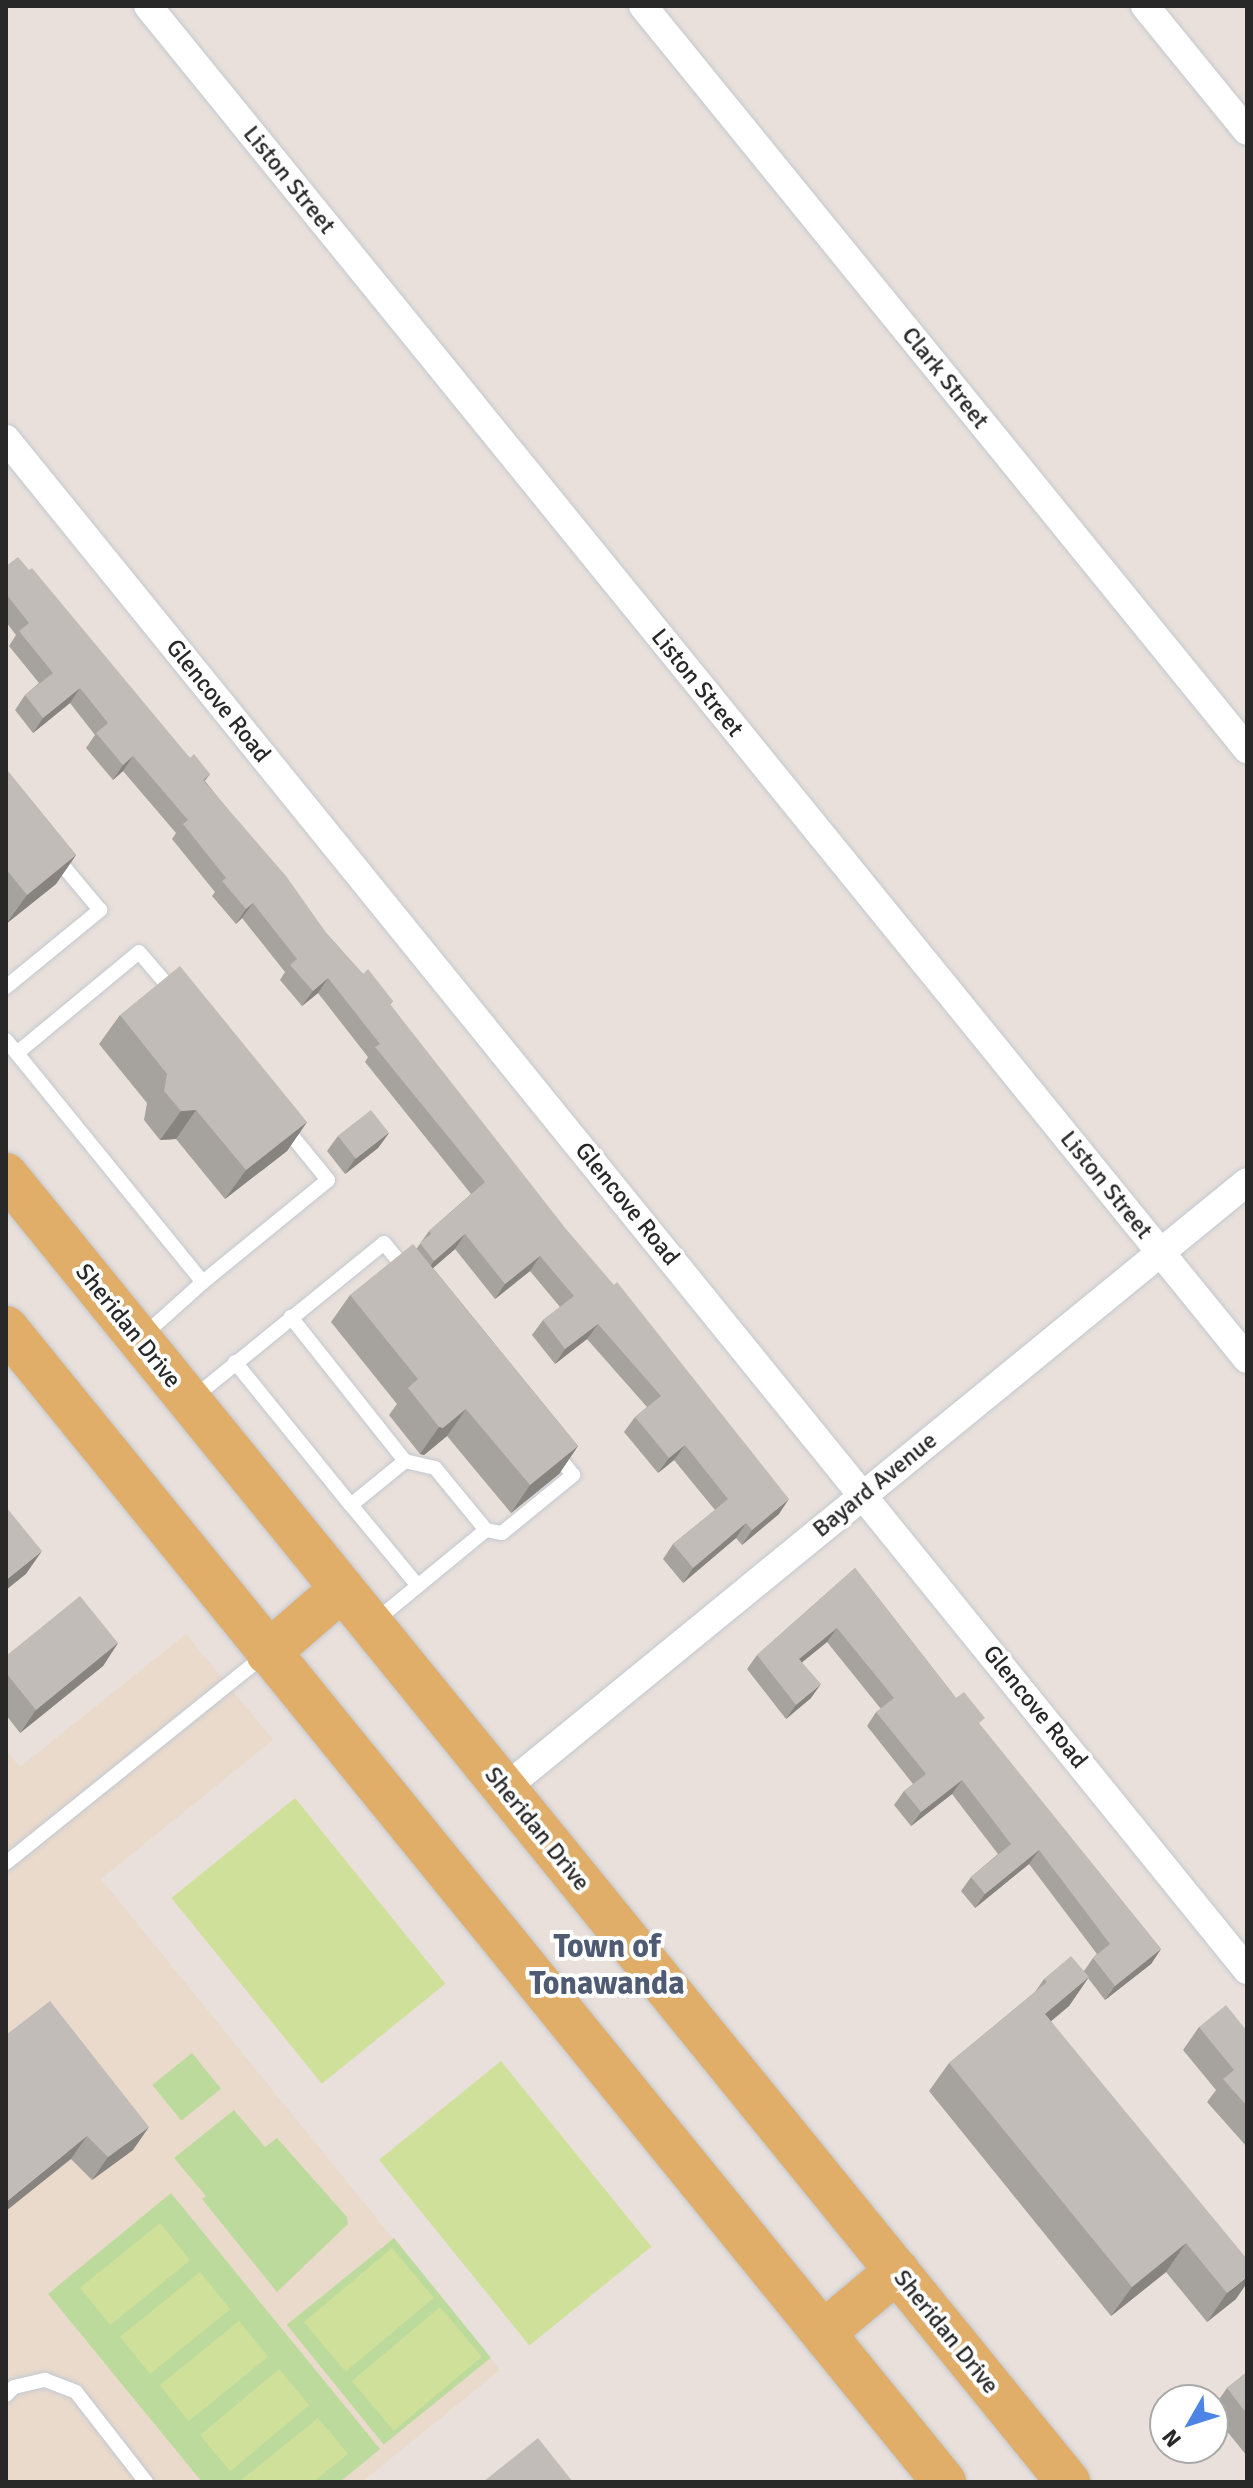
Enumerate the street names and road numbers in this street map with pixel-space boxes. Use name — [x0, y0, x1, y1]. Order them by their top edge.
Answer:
street label: Liston Street — [237, 120, 341, 240]
street label: Clark Street — [895, 321, 995, 435]
street label: Liston Street — [645, 623, 749, 743]
street label: Glencove Road — [160, 634, 276, 768]
street label: Liston Street — [1054, 1125, 1158, 1245]
street label: Glencove Road — [569, 1137, 685, 1271]
street label: Sheridan Drive — [69, 1258, 187, 1394]
street label: Bayard Avenue — [807, 1426, 943, 1544]
street label: Glencove Road — [977, 1640, 1093, 1774]
street label: Sheridan Drive — [478, 1761, 596, 1897]
street label: Sheridan Drive — [887, 2264, 1005, 2400]

